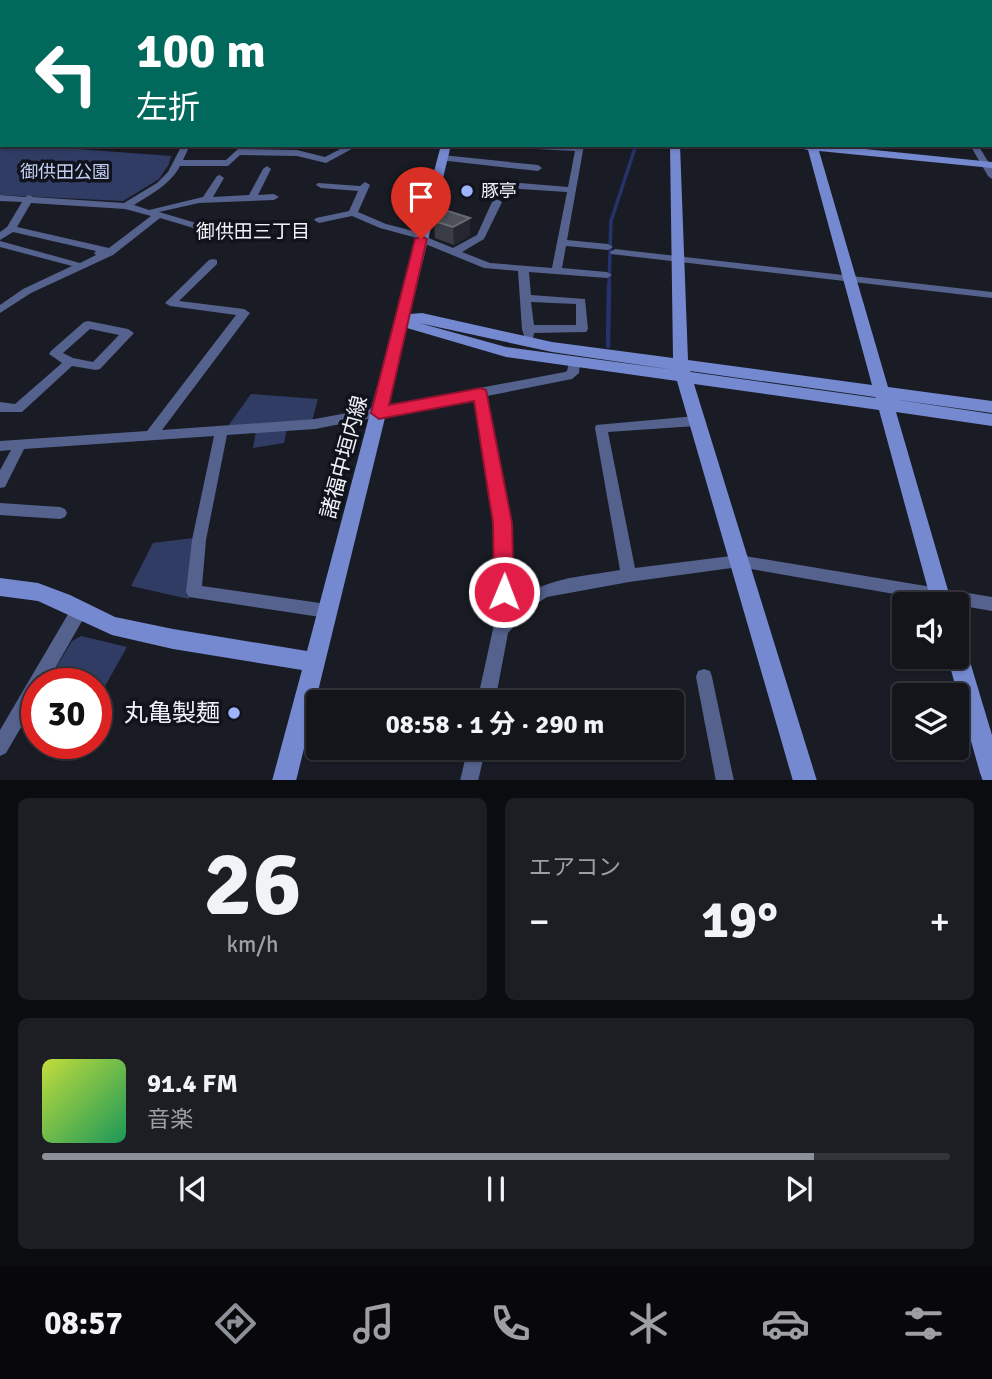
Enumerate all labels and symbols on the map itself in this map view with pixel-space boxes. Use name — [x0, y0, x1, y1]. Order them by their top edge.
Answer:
park label: 御供田公園 — [20, 161, 110, 183]
pin — [391, 167, 451, 239]
place label: 豚亭 — [481, 180, 517, 202]
marker: 豚亭 — [459, 183, 475, 199]
district label: 御供田三丁目 — [196, 220, 310, 244]
street label: 諸福中垣内線 — [315, 393, 373, 521]
position arrow — [467, 555, 541, 629]
speed limit sign: 30 — [21, 668, 112, 759]
place label: 丸亀製麺 — [124, 698, 220, 728]
marker: 丸亀製麺 — [226, 705, 242, 721]

